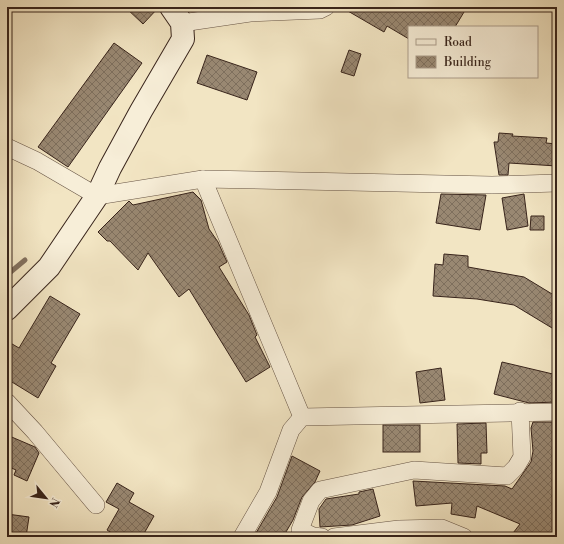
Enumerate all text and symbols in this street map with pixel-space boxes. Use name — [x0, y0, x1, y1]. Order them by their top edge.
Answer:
legend — [408, 26, 538, 78]
text: Road — [444, 35, 472, 50]
text: Building — [443, 55, 492, 70]
north arrow — [26, 478, 66, 518]
text: N — [45, 495, 62, 510]

